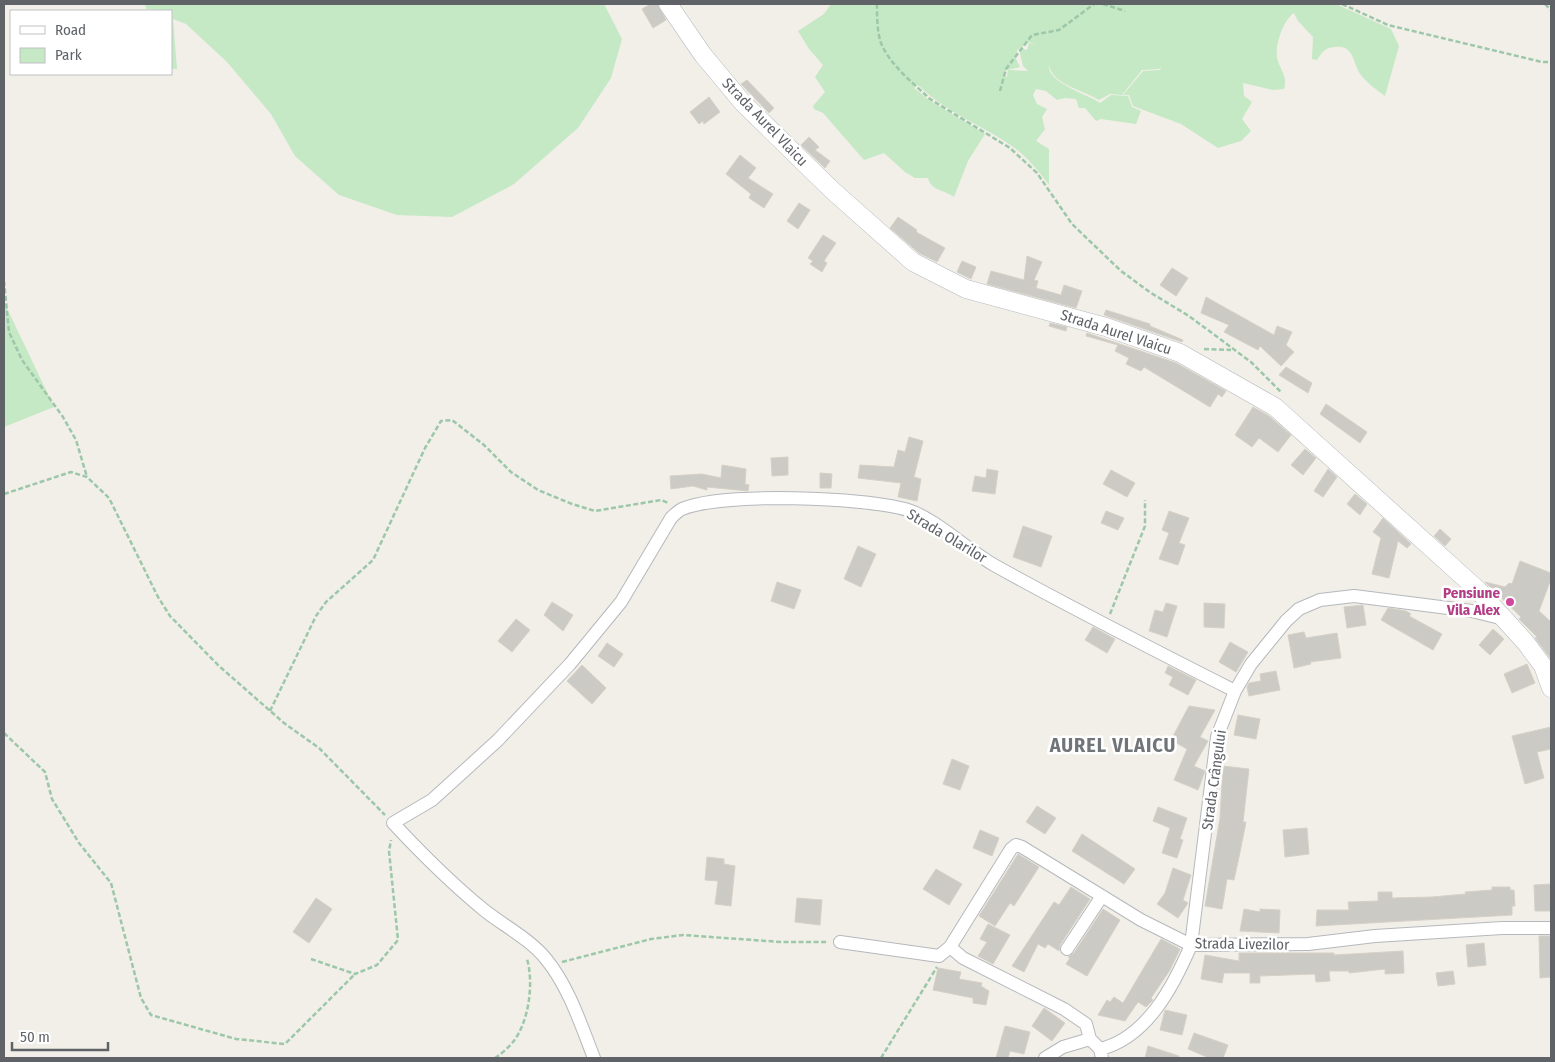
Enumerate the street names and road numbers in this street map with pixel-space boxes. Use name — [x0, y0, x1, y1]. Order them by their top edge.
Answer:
street label: Strada Aurel Vlaicu — [718, 74, 812, 170]
street label: Strada Aurel Vlaicu — [1058, 306, 1174, 358]
street label: Strada Olarilor — [904, 505, 991, 567]
street label: Strada Crângului — [1198, 729, 1230, 831]
street label: Strada Livezilor — [1195, 934, 1290, 954]

